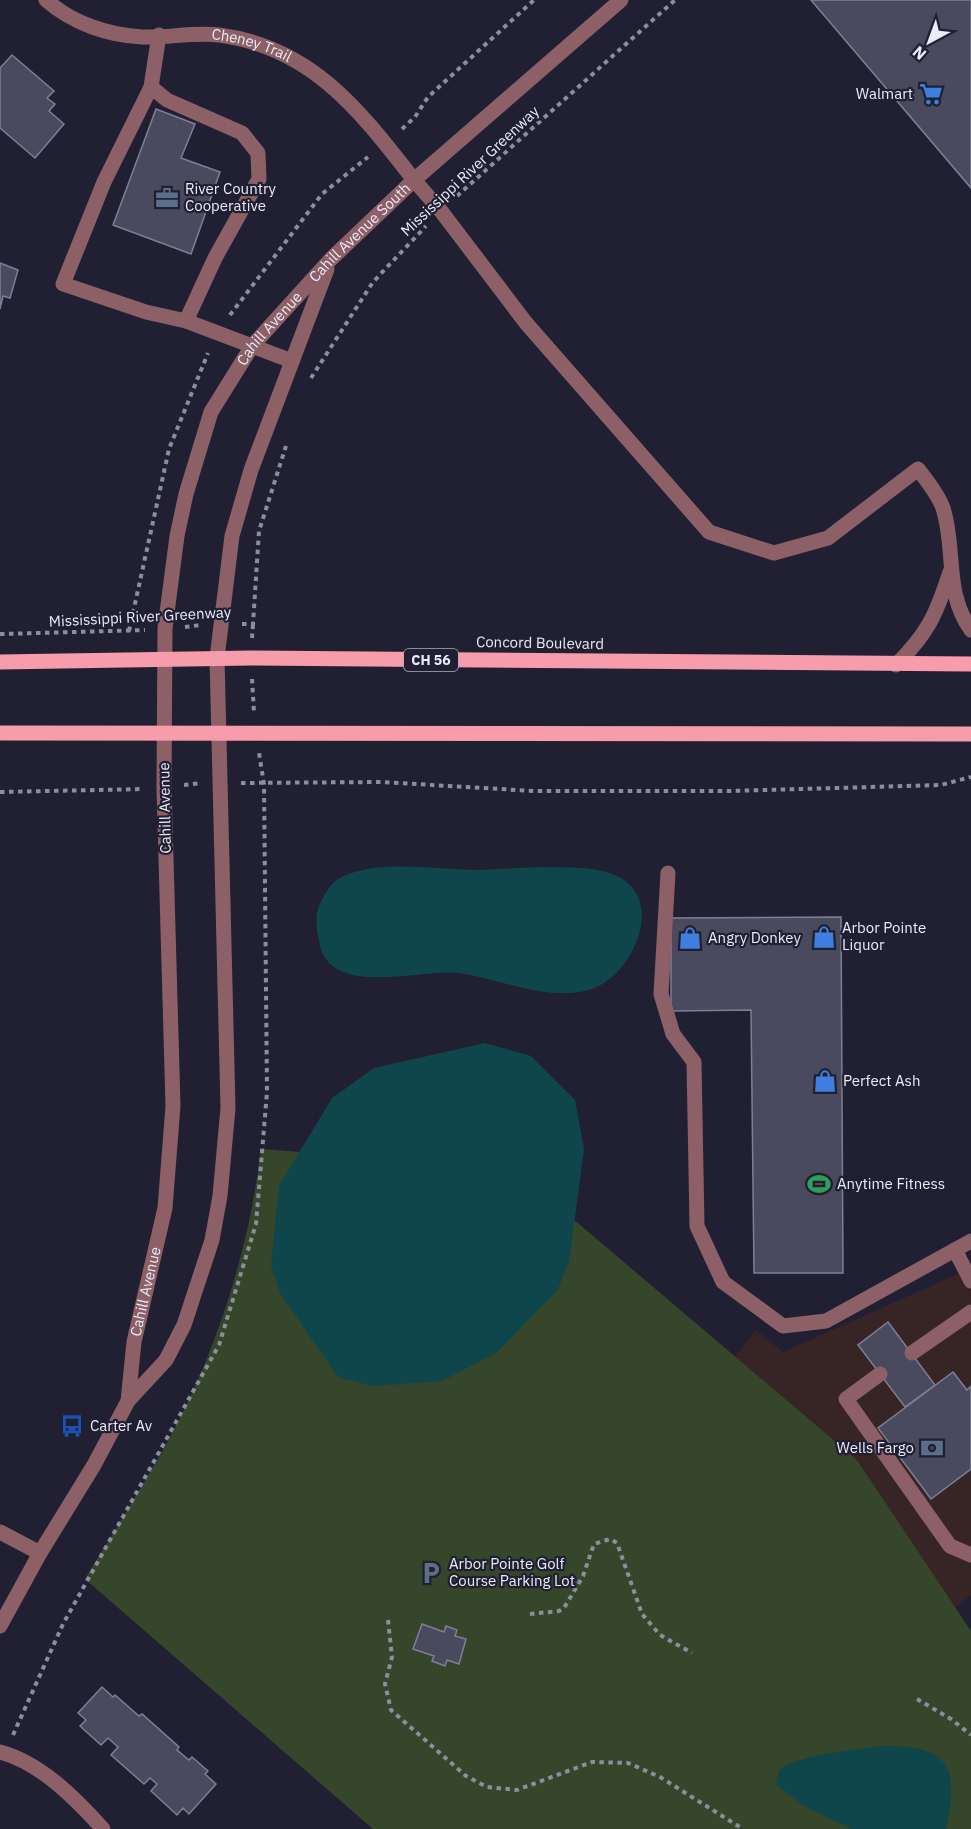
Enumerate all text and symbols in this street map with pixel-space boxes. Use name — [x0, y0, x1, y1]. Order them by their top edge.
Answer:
north arrow — [899, 12, 959, 72]
street label: Cheney Trail — [211, 24, 295, 66]
text: N — [908, 42, 930, 65]
supermarket icon: Walmart — [918, 81, 944, 107]
place label: Walmart — [856, 84, 913, 103]
street label: Mississippi River Greenway — [396, 101, 543, 240]
street label: Cahill Avenue South — [305, 178, 414, 286]
place label: River Country Cooperative — [185, 179, 277, 215]
office icon: River Country Cooperative — [154, 185, 180, 211]
street label: Cahill Avenue — [232, 287, 306, 369]
street label: Mississippi River Greenway — [48, 602, 232, 631]
street label: Concord Boulevard — [476, 632, 604, 653]
road number: CH 56 — [404, 649, 458, 671]
street label: Cahill Avenue — [154, 762, 175, 854]
place label: Arbor Pointe Liquor — [842, 918, 926, 954]
shop icon: Arbor Pointe Liquor — [811, 924, 837, 950]
shop icon: Angry Donkey — [677, 925, 703, 951]
place label: Angry Donkey — [708, 928, 802, 947]
shop icon: Perfect Ash — [812, 1068, 838, 1094]
place label: Perfect Ash — [843, 1071, 920, 1090]
sports icon: Anytime Fitness — [806, 1171, 832, 1197]
place label: Anytime Fitness — [837, 1174, 945, 1193]
street label: Cahill Avenue — [126, 1245, 165, 1338]
bus stop icon: Carter Av — [59, 1413, 85, 1439]
place label: Carter Av — [90, 1416, 153, 1435]
bank icon: Wells Fargo — [919, 1435, 945, 1461]
place label: Wells Fargo — [837, 1438, 914, 1457]
place label: Arbor Pointe Golf Course Parking Lot — [449, 1554, 575, 1590]
parking icon: Arbor Pointe Golf Course Parking Lot — [418, 1560, 444, 1586]

